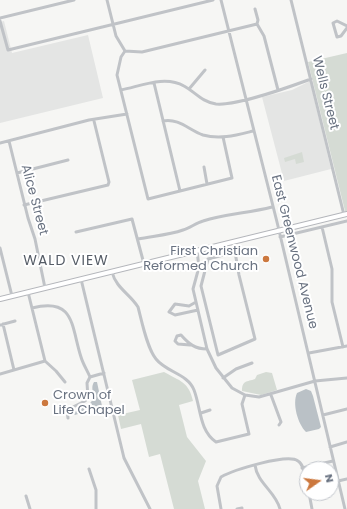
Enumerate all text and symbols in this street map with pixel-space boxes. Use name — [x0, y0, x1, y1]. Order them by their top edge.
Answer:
street label: Wells Street — [308, 55, 342, 131]
street label: Alice Street — [17, 163, 51, 237]
street label: East Greenwood Avenue — [267, 173, 321, 331]
place label: First Christian Reformed Church — [143, 244, 258, 275]
district label: WALD VIEW — [23, 253, 109, 269]
marker: First Christian Reformed Church — [261, 254, 271, 264]
place label: Crown of Life Chapel — [53, 388, 125, 419]
marker: Crown of Life Chapel — [40, 398, 50, 408]
north arrow — [299, 461, 339, 501]
text: N — [321, 472, 338, 484]

